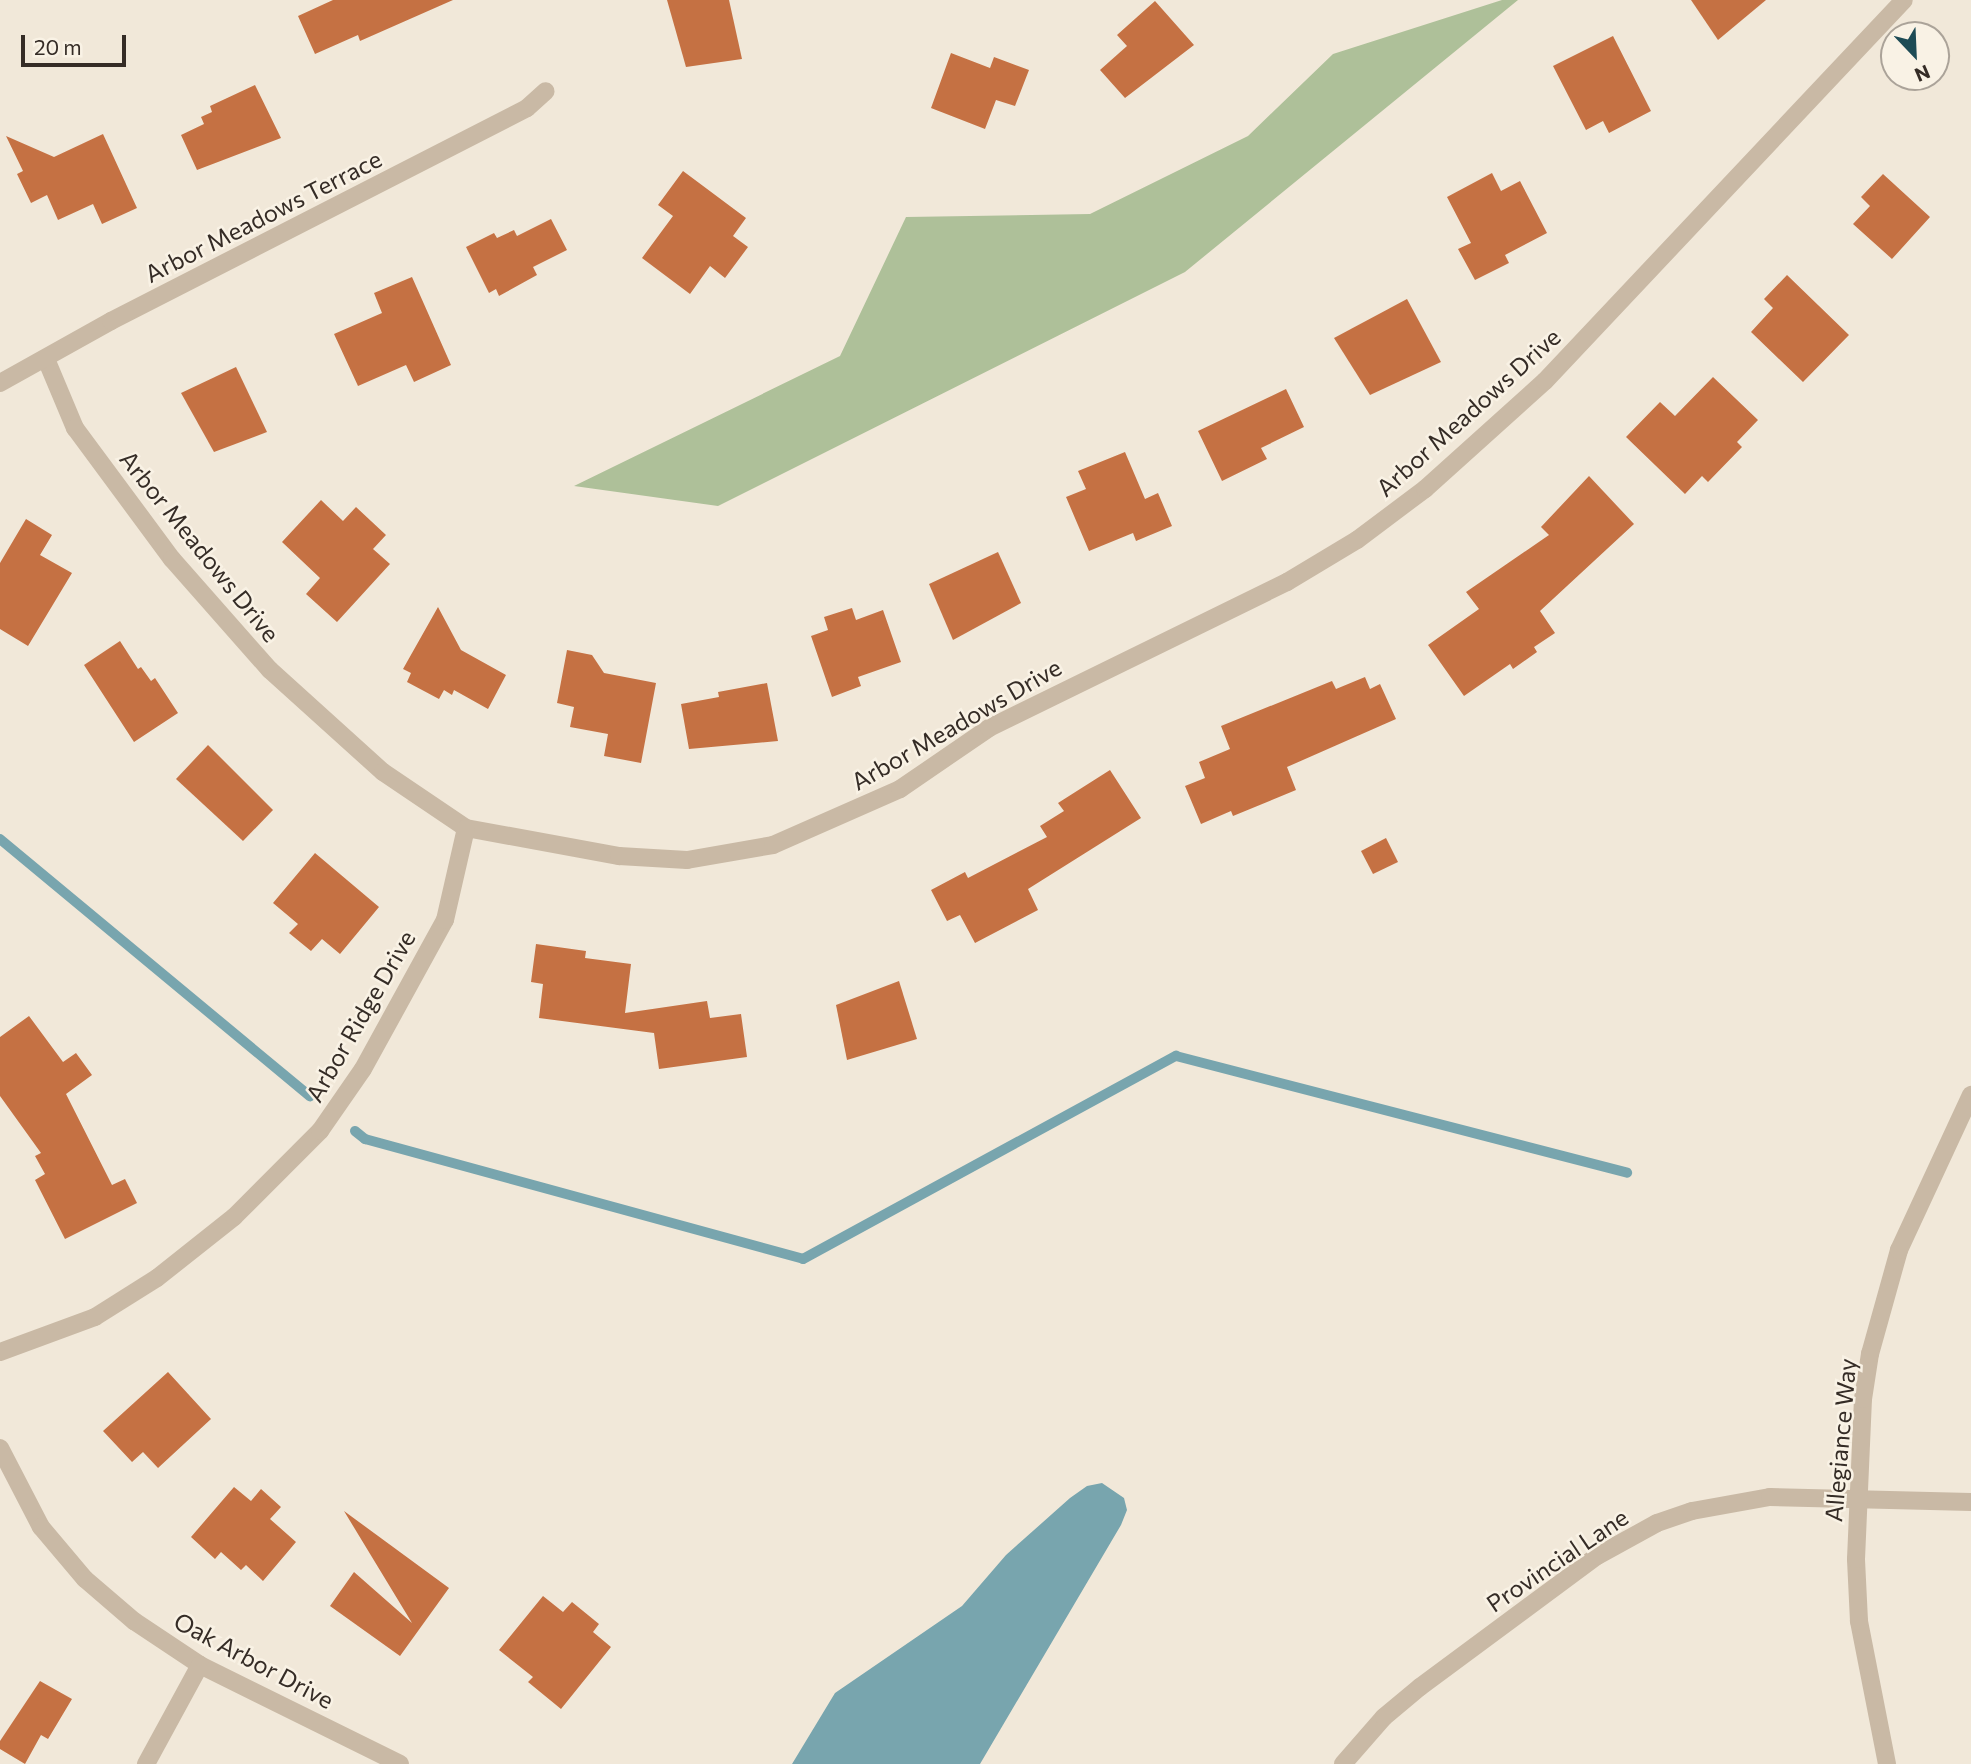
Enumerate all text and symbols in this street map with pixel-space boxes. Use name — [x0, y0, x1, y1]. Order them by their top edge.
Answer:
scale bar — [24, 21, 130, 65]
north arrow — [1880, 21, 1950, 91]
text: 20 m — [34, 34, 82, 59]
text: N — [1912, 61, 1934, 87]
street label: Arbor Meadows Terrace — [140, 144, 386, 288]
street label: Arbor Meadows Drive — [1370, 322, 1566, 502]
street label: Arbor Meadows Drive — [114, 445, 286, 647]
street label: Arbor Meadows Drive — [846, 652, 1066, 796]
street label: Arbor Ridge Drive — [299, 925, 421, 1107]
street label: Allegiance Way — [1819, 1357, 1861, 1523]
street label: Provincial Lane — [1481, 1502, 1633, 1618]
street label: Oak Arbor Drive — [169, 1606, 339, 1714]

